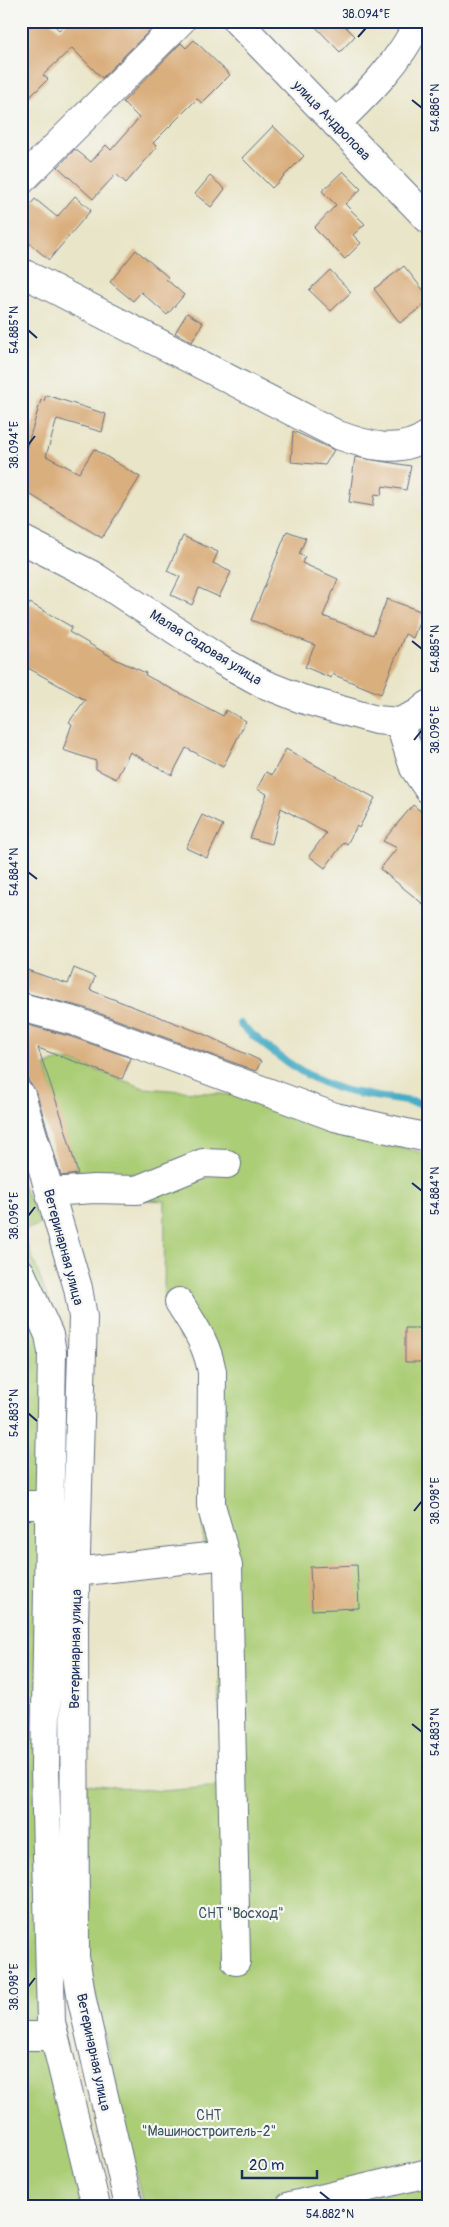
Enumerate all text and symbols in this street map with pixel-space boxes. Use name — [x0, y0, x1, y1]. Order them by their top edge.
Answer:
text: 38.094°E — [342, 7, 390, 22]
street label: улица Андропова — [289, 76, 374, 164]
text: 54.886°N — [428, 84, 443, 132]
text: 54.885°N — [7, 306, 22, 354]
text: 38.094°E — [7, 421, 22, 469]
street label: Малая Садовая улица — [147, 606, 265, 689]
text: 54.885°N — [428, 625, 443, 673]
text: 38.096°E — [428, 706, 443, 754]
text: 54.884°N — [7, 848, 22, 896]
text: 54.884°N — [428, 1167, 443, 1215]
street label: Ветеринарная улица — [40, 1187, 87, 1307]
text: 38.096°E — [7, 1192, 22, 1240]
text: 54.883°N — [7, 1389, 22, 1437]
text: 38.098°E — [428, 1477, 443, 1525]
street label: Ветеринарная улица — [66, 1589, 85, 1709]
text: 54.883°N — [428, 1708, 443, 1756]
park label: СНТ "Восход" — [198, 1905, 284, 1922]
text: 38.098°E — [7, 1963, 22, 2011]
street label: Ветеринарная улица — [73, 1992, 114, 2112]
park label: СНТ "Машиностроитель-2" — [142, 2107, 276, 2140]
scale bar — [242, 2147, 316, 2179]
text: 20 m — [249, 2156, 284, 2175]
text: 54.882°N — [306, 2207, 354, 2222]

